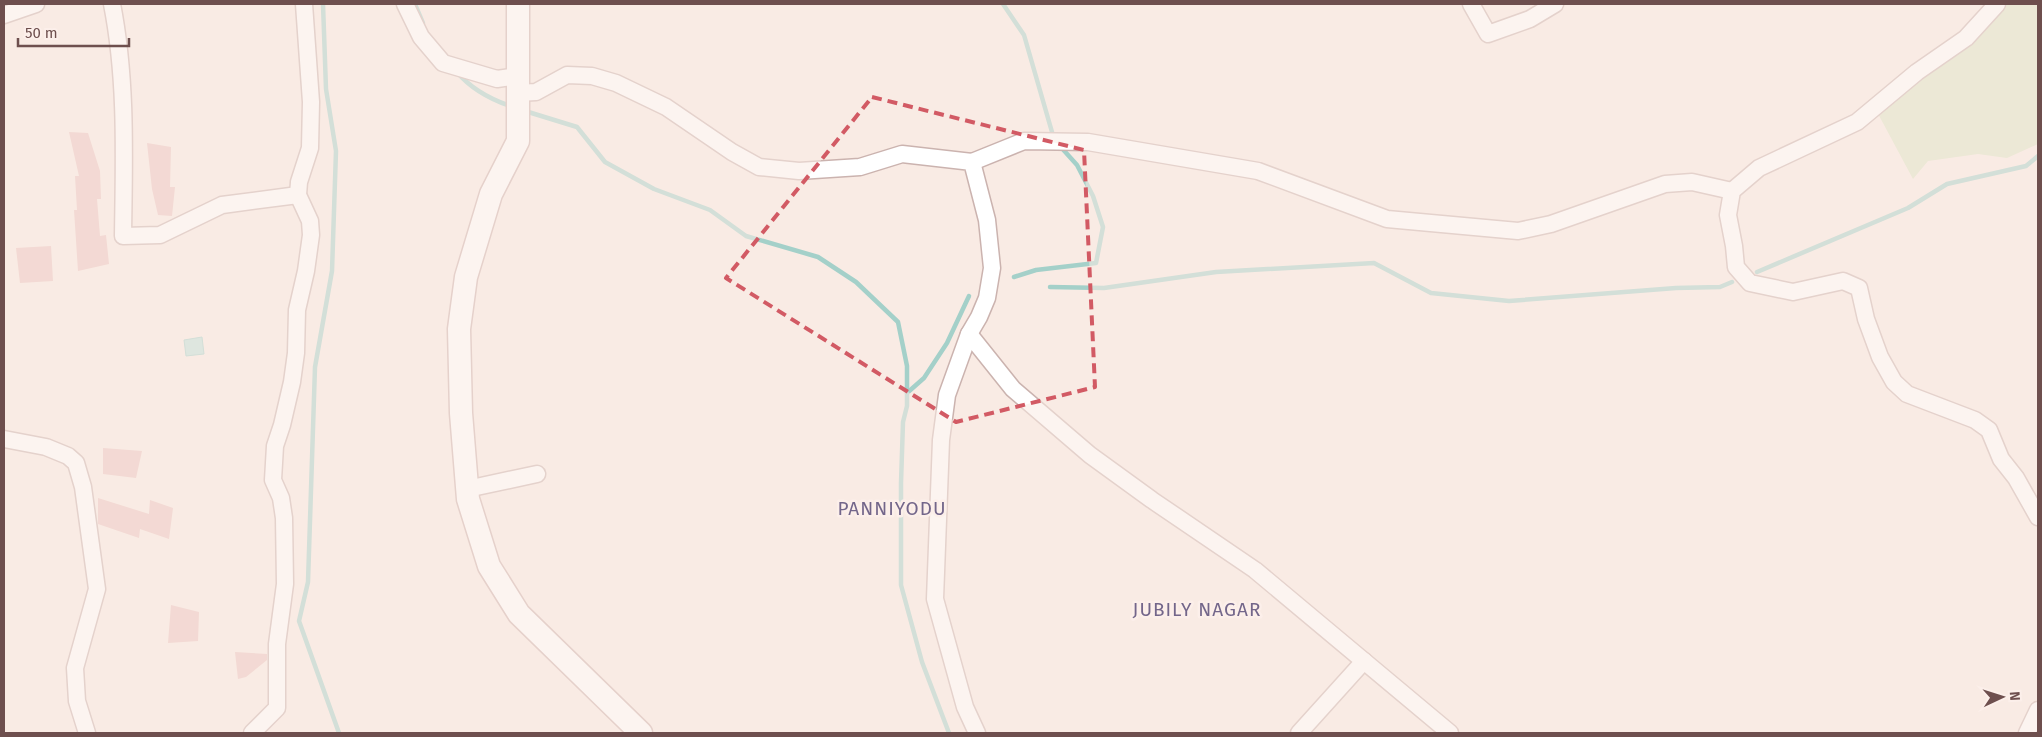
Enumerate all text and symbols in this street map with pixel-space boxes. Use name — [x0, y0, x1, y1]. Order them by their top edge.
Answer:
scale bar — [18, 15, 129, 47]
text: 50 m — [25, 24, 58, 42]
district label: PANNIYODU — [837, 497, 947, 520]
district label: JUBILY NAGAR — [1133, 598, 1261, 621]
north arrow — [1977, 672, 2027, 722]
text: N — [2006, 691, 2023, 701]

